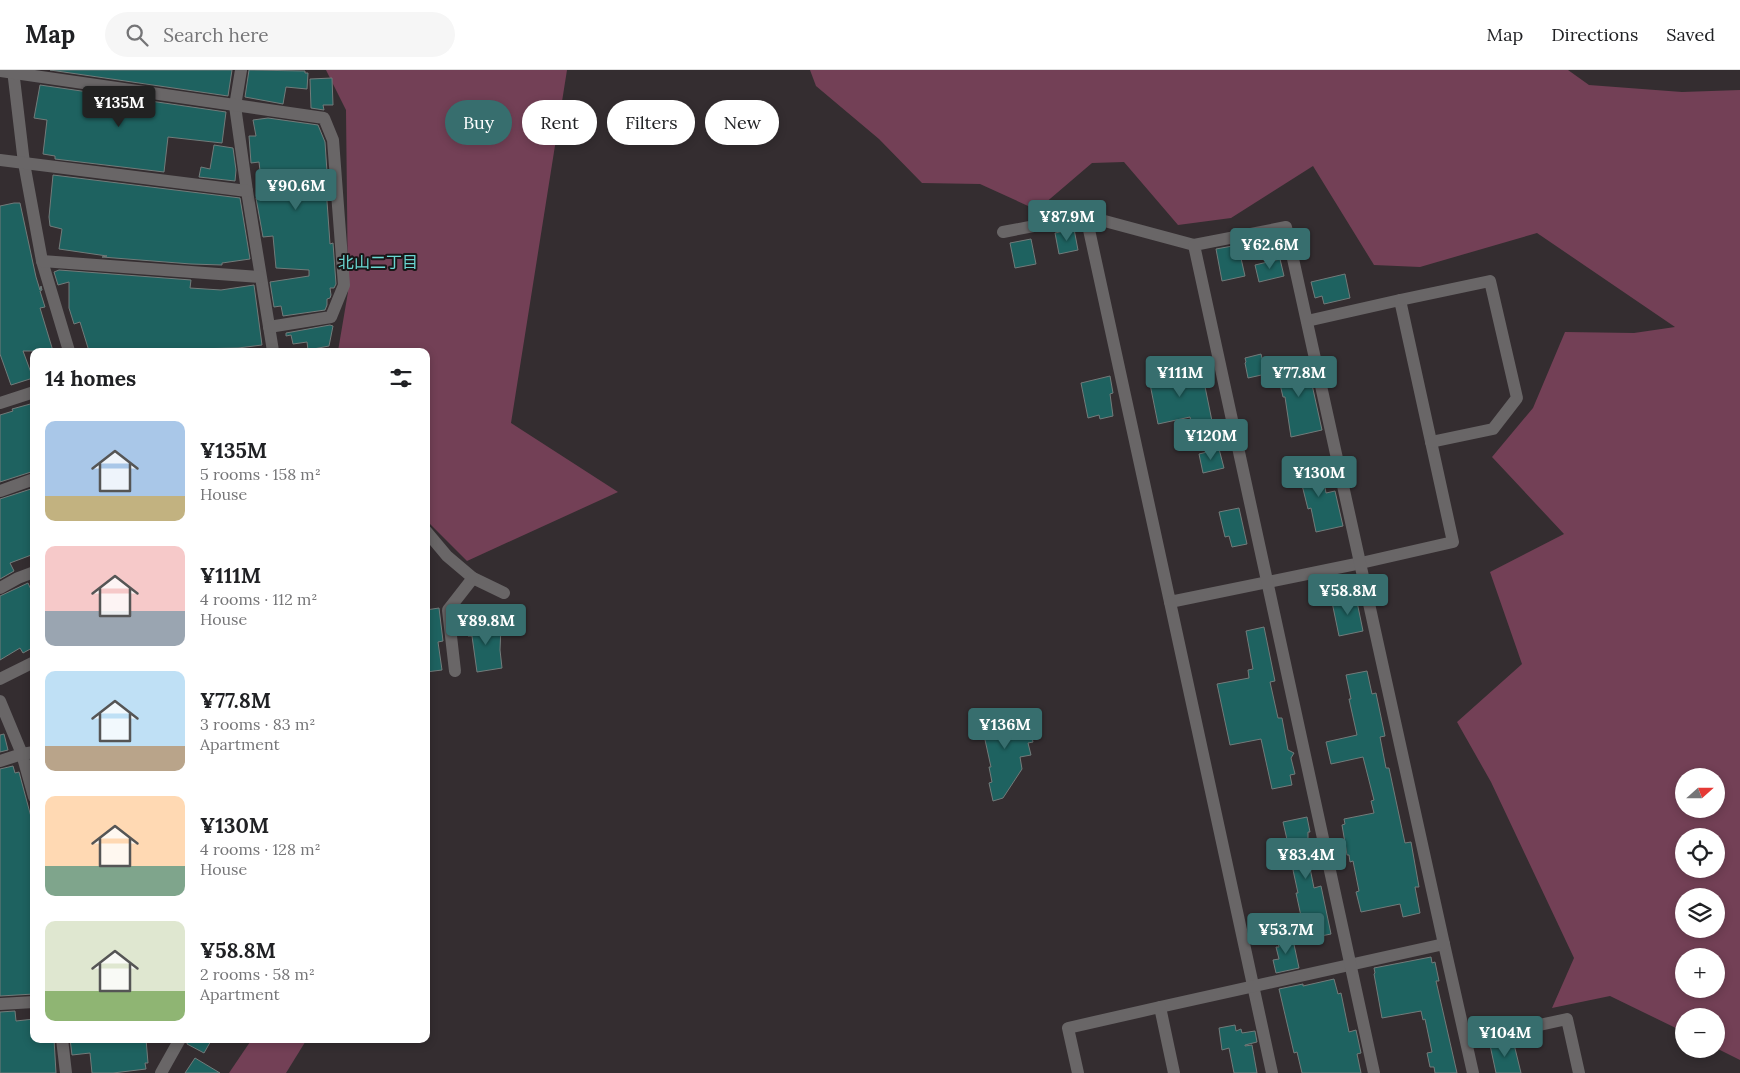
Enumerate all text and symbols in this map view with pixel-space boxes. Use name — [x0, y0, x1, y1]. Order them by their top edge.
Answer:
search box — [105, 12, 455, 57]
text: Map — [25, 19, 75, 50]
icon: search — [123, 21, 151, 49]
text: Search here — [163, 23, 269, 47]
text: Map — [1487, 23, 1523, 46]
text: Directions — [1551, 23, 1638, 46]
text: Saved — [1666, 23, 1715, 46]
pin: ¥135M — [84, 85, 154, 128]
text: ¥135M — [93, 92, 145, 112]
chip: Buy — [445, 100, 512, 145]
chip: Rent — [522, 100, 597, 145]
chip: Filters — [607, 100, 695, 145]
chip: New — [705, 100, 779, 145]
pin: ¥90.6M — [255, 168, 337, 211]
text: ¥90.6M — [266, 175, 326, 195]
pin: ¥87.9M — [1026, 200, 1108, 242]
text: ¥87.9M — [1039, 206, 1095, 226]
pin: ¥62.6M — [1229, 228, 1311, 270]
text: ¥62.6M — [1241, 234, 1299, 254]
district label: 北山二丁目 — [338, 252, 418, 272]
pin: ¥111M — [1145, 356, 1215, 398]
pin: ¥77.8M — [1258, 356, 1340, 398]
text: ¥111M — [1157, 362, 1203, 382]
text: ¥77.8M — [1272, 362, 1326, 382]
icon: filters — [387, 364, 415, 392]
text: 14 homes — [45, 365, 136, 392]
pin: ¥120M — [1176, 418, 1246, 461]
text: ¥120M — [1185, 425, 1237, 445]
text: ¥135M — [200, 437, 267, 464]
icon: home — [85, 441, 145, 501]
pin: ¥130M — [1284, 456, 1354, 498]
text: ¥130M — [1293, 462, 1345, 482]
text: 5 rooms · 158 m² — [200, 464, 321, 484]
text: House — [200, 484, 247, 504]
text: ¥111M — [200, 562, 261, 589]
icon: home — [85, 566, 145, 626]
pin: ¥58.8M — [1307, 574, 1389, 616]
text: ¥58.8M — [1319, 580, 1377, 600]
text: 4 rooms · 112 m² — [200, 589, 317, 609]
pin: ¥89.8M — [445, 604, 527, 646]
text: House — [200, 609, 247, 629]
text: ¥89.8M — [457, 610, 515, 630]
text: ¥77.8M — [200, 687, 271, 714]
icon: home — [85, 691, 145, 751]
pin: ¥136M — [970, 708, 1040, 750]
text: 3 rooms · 83 m² — [200, 714, 315, 734]
text: ¥136M — [979, 714, 1031, 734]
text: Apartment — [200, 734, 280, 754]
north arrow — [1675, 768, 1725, 818]
map controls — [1675, 768, 1725, 1058]
text: ¥130M — [200, 812, 269, 839]
icon: home — [85, 816, 145, 876]
button: locate — [1675, 828, 1725, 878]
pin: ¥83.4M — [1265, 838, 1347, 880]
text: 4 rooms · 128 m² — [200, 839, 321, 859]
text: ¥83.4M — [1277, 844, 1335, 864]
text: House — [200, 859, 247, 879]
button: layers — [1675, 888, 1725, 938]
pin: ¥53.7M — [1245, 912, 1327, 955]
text: ¥53.7M — [1258, 919, 1314, 939]
text: ¥58.8M — [200, 937, 276, 964]
icon: home — [85, 941, 145, 1001]
button: + — [1675, 948, 1725, 998]
text: 2 rooms · 58 m² — [200, 964, 315, 984]
text: Apartment — [200, 984, 280, 1004]
button: − — [1675, 1008, 1725, 1058]
pin: ¥104M — [1470, 1016, 1540, 1058]
text: ¥104M — [1479, 1022, 1531, 1042]

